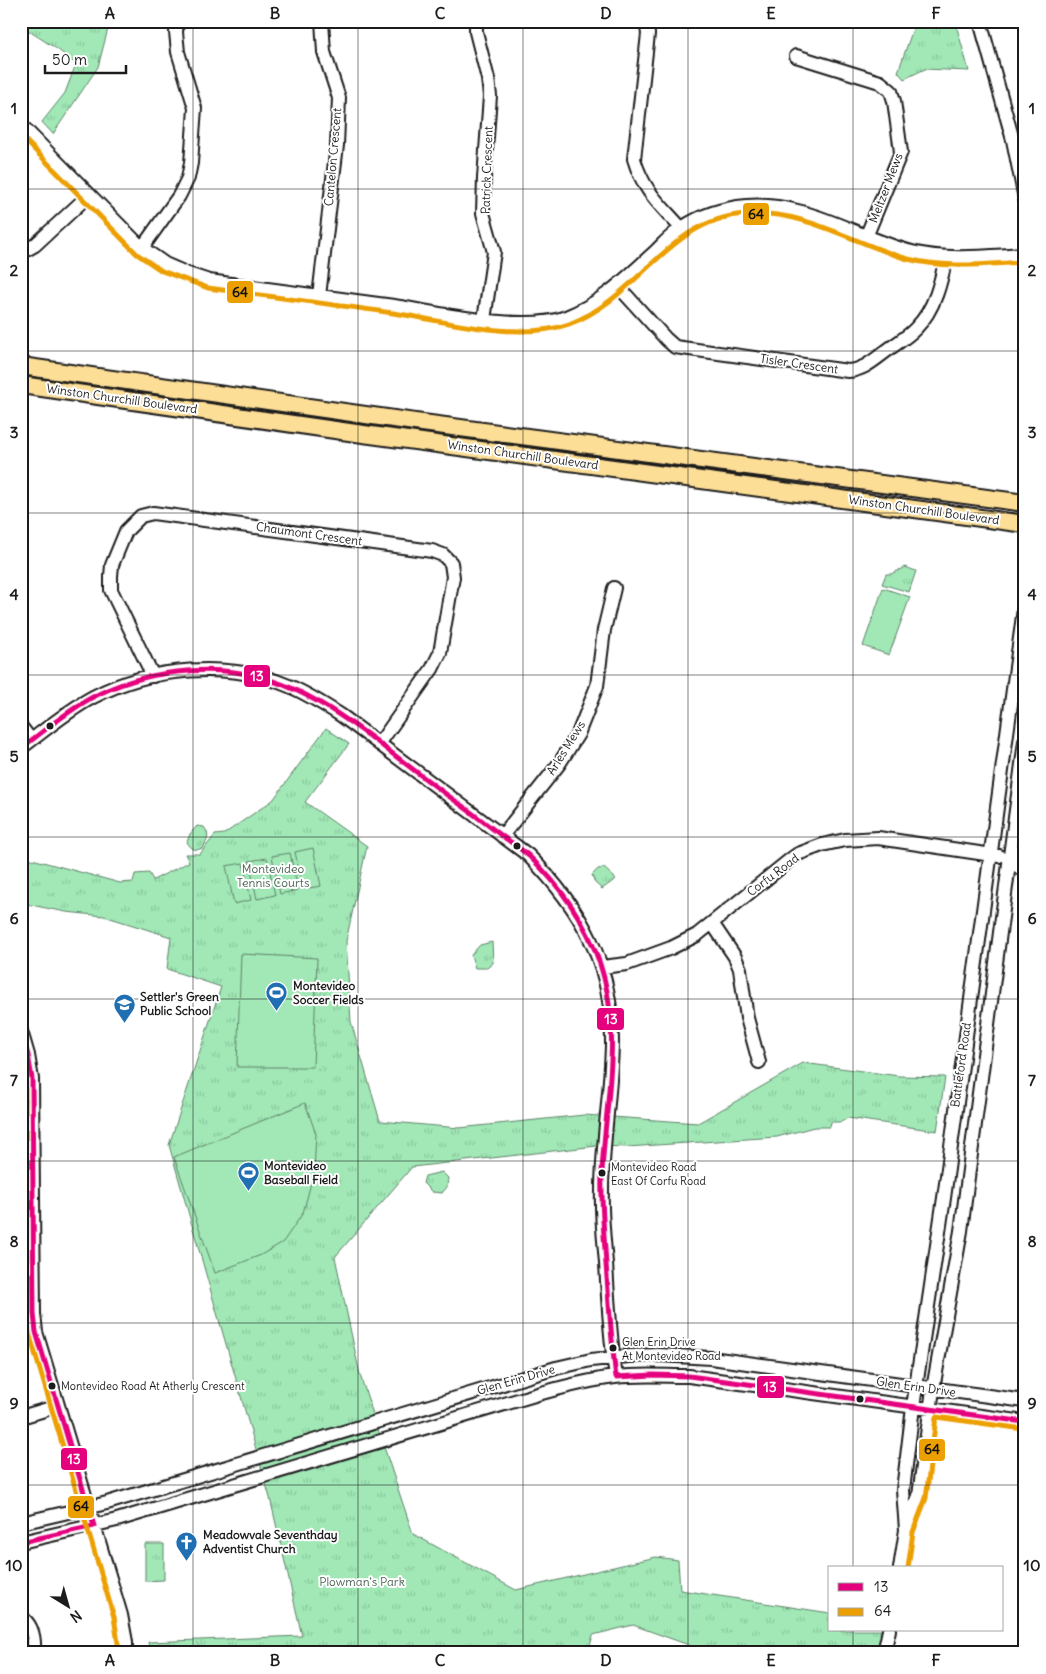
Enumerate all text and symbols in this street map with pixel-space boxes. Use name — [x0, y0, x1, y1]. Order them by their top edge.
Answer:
text: A — [105, 3, 115, 23]
text: B — [270, 3, 281, 23]
text: C — [435, 3, 446, 23]
text: D — [600, 3, 612, 23]
text: E — [766, 3, 776, 23]
text: F — [931, 3, 941, 23]
scale bar — [45, 42, 126, 74]
text: 50 m — [52, 50, 87, 69]
text: 1 — [11, 98, 17, 118]
text: 1 — [1029, 98, 1035, 118]
street label: Cantelon Crescent — [321, 107, 344, 207]
street label: Patrick Crescent — [477, 126, 496, 214]
street label: Meltzer Mews — [865, 151, 906, 225]
line badge: 64 — [742, 202, 770, 226]
text: 64 — [748, 205, 764, 223]
text: 2 — [10, 260, 19, 280]
text: 2 — [1028, 260, 1037, 280]
line badge: 64 — [226, 280, 254, 304]
text: 64 — [232, 283, 248, 301]
street label: Tisler Crescent — [759, 351, 839, 376]
street label: Winston Churchill Boulevard — [46, 380, 199, 417]
text: 3 — [9, 422, 19, 442]
text: 3 — [1027, 422, 1037, 442]
street label: Winston Churchill Boulevard — [447, 436, 600, 473]
street label: Winston Churchill Boulevard — [848, 491, 1001, 528]
street label: Chaumont Crescent — [255, 519, 363, 548]
text: 4 — [9, 584, 19, 604]
text: 4 — [1027, 584, 1037, 604]
line badge: 13 — [243, 664, 271, 688]
text: 13 — [250, 667, 264, 685]
street label: Arles Mews — [543, 718, 588, 778]
unlabelled marker — [45, 721, 55, 731]
text: 5 — [9, 746, 19, 766]
text: 5 — [1027, 746, 1037, 766]
unlabelled marker — [512, 841, 522, 851]
street label: Corfu Road — [744, 850, 802, 899]
park label: Montevideo Tennis Courts — [237, 861, 309, 890]
text: 6 — [9, 908, 19, 928]
text: 6 — [1027, 908, 1037, 928]
place label: Montevideo Soccer Fields — [293, 978, 364, 1007]
sports icon: Montevideo Soccer Fields — [265, 981, 289, 1012]
place label: Settler's Green Public School — [140, 989, 219, 1018]
school or university icon: Settler's Green Public School — [112, 992, 136, 1023]
line badge: 13 — [596, 1007, 625, 1031]
text: 13 — [604, 1010, 618, 1028]
street label: Battleford Road — [947, 1022, 974, 1108]
text: 7 — [10, 1070, 18, 1090]
text: 7 — [1028, 1070, 1036, 1090]
place label: Montevideo Baseball Field — [264, 1158, 338, 1187]
place label: Montevideo Road East Of Corfu Road — [611, 1160, 706, 1188]
sports icon: Montevideo Baseball Field — [236, 1161, 260, 1192]
marker: Montevideo Road East Of Corfu Road — [597, 1168, 607, 1178]
text: 8 — [9, 1231, 19, 1251]
text: 8 — [1027, 1231, 1037, 1251]
place label: Glen Erin Drive At Montevideo Road — [622, 1335, 721, 1363]
marker: Glen Erin Drive At Montevideo Road — [608, 1343, 618, 1353]
street label: Glen Erin Drive — [475, 1361, 557, 1398]
street label: Glen Erin Drive — [875, 1373, 957, 1400]
line badge: 13 — [756, 1375, 785, 1399]
text: 13 — [763, 1378, 777, 1396]
place label: Montevideo Road At Atherly Crescent — [61, 1379, 245, 1393]
marker: Montevideo Road At Atherly Crescent — [47, 1381, 57, 1391]
text: 9 — [9, 1393, 19, 1413]
text: 9 — [1027, 1393, 1037, 1413]
unlabelled marker — [855, 1394, 865, 1404]
line badge: 64 — [918, 1438, 946, 1462]
text: 64 — [924, 1440, 940, 1458]
line badge: 13 — [60, 1447, 88, 1471]
text: 13 — [67, 1450, 81, 1468]
line badge: 64 — [67, 1495, 95, 1519]
text: 64 — [73, 1497, 89, 1515]
place label: Meadowvale Seventhday Adventist Church — [203, 1527, 338, 1556]
church icon: Meadowvale Seventhday Adventist Church — [175, 1530, 199, 1561]
text: 10 — [6, 1555, 22, 1575]
text: 10 — [1024, 1555, 1040, 1575]
legend — [828, 1566, 1004, 1632]
park label: Plowman's Park — [319, 1574, 405, 1589]
text: 13 — [874, 1577, 888, 1596]
north arrow — [42, 1582, 92, 1632]
text: 64 — [874, 1601, 892, 1620]
text: N — [67, 1606, 85, 1626]
text: A — [105, 1650, 115, 1670]
text: B — [270, 1650, 281, 1670]
text: C — [435, 1650, 446, 1670]
text: D — [600, 1650, 612, 1670]
text: E — [766, 1650, 776, 1670]
text: F — [931, 1650, 941, 1670]

